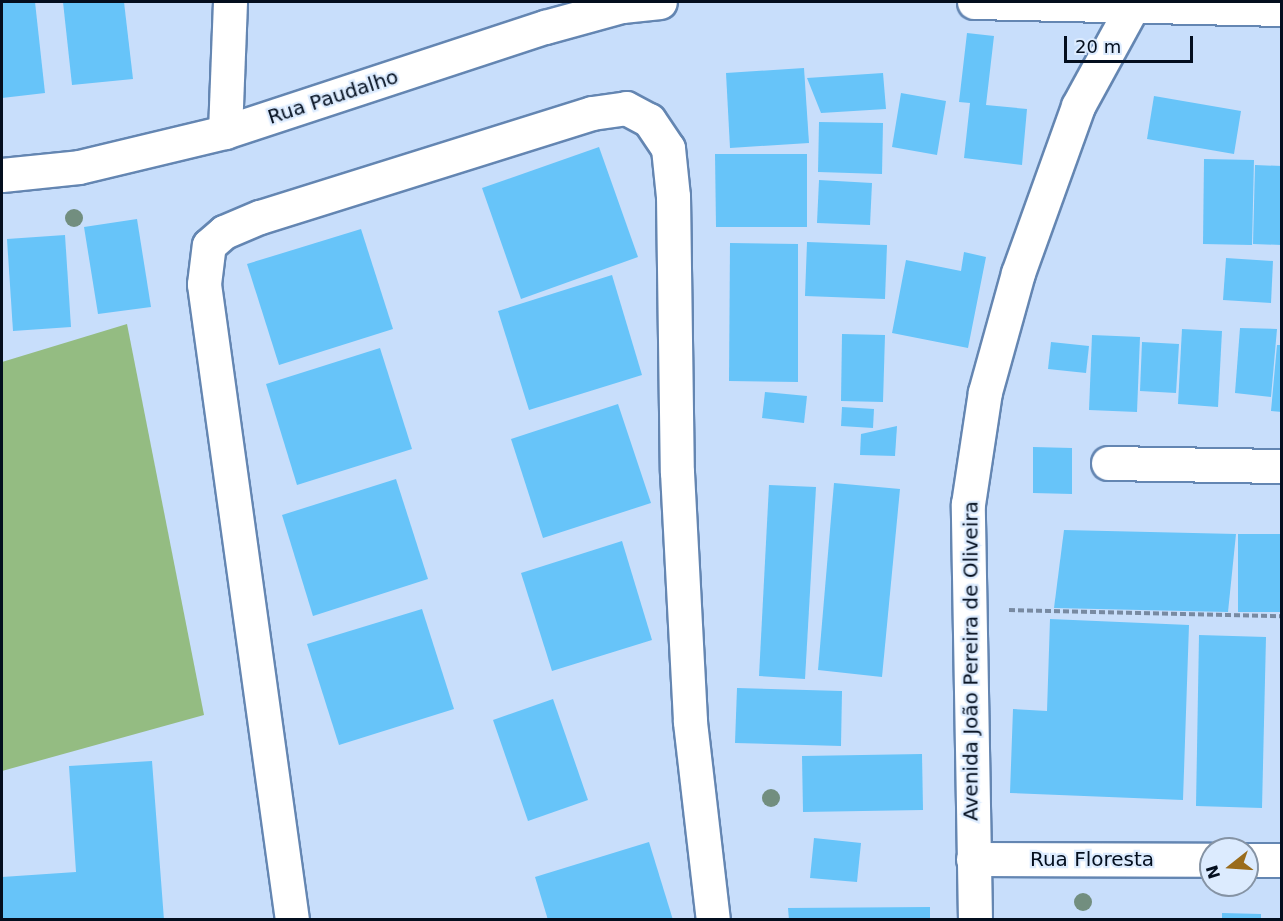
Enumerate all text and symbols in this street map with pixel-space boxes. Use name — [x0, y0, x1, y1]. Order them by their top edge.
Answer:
scale bar — [1067, 24, 1196, 62]
text: 20 m — [1075, 36, 1121, 57]
street label: Rua Paudalho — [265, 65, 401, 129]
street label: Avenida João Pereira de Oliveira — [959, 501, 983, 821]
north arrow — [1199, 837, 1259, 897]
street label: Rua Floresta — [1030, 847, 1154, 871]
text: N — [1202, 863, 1224, 881]

